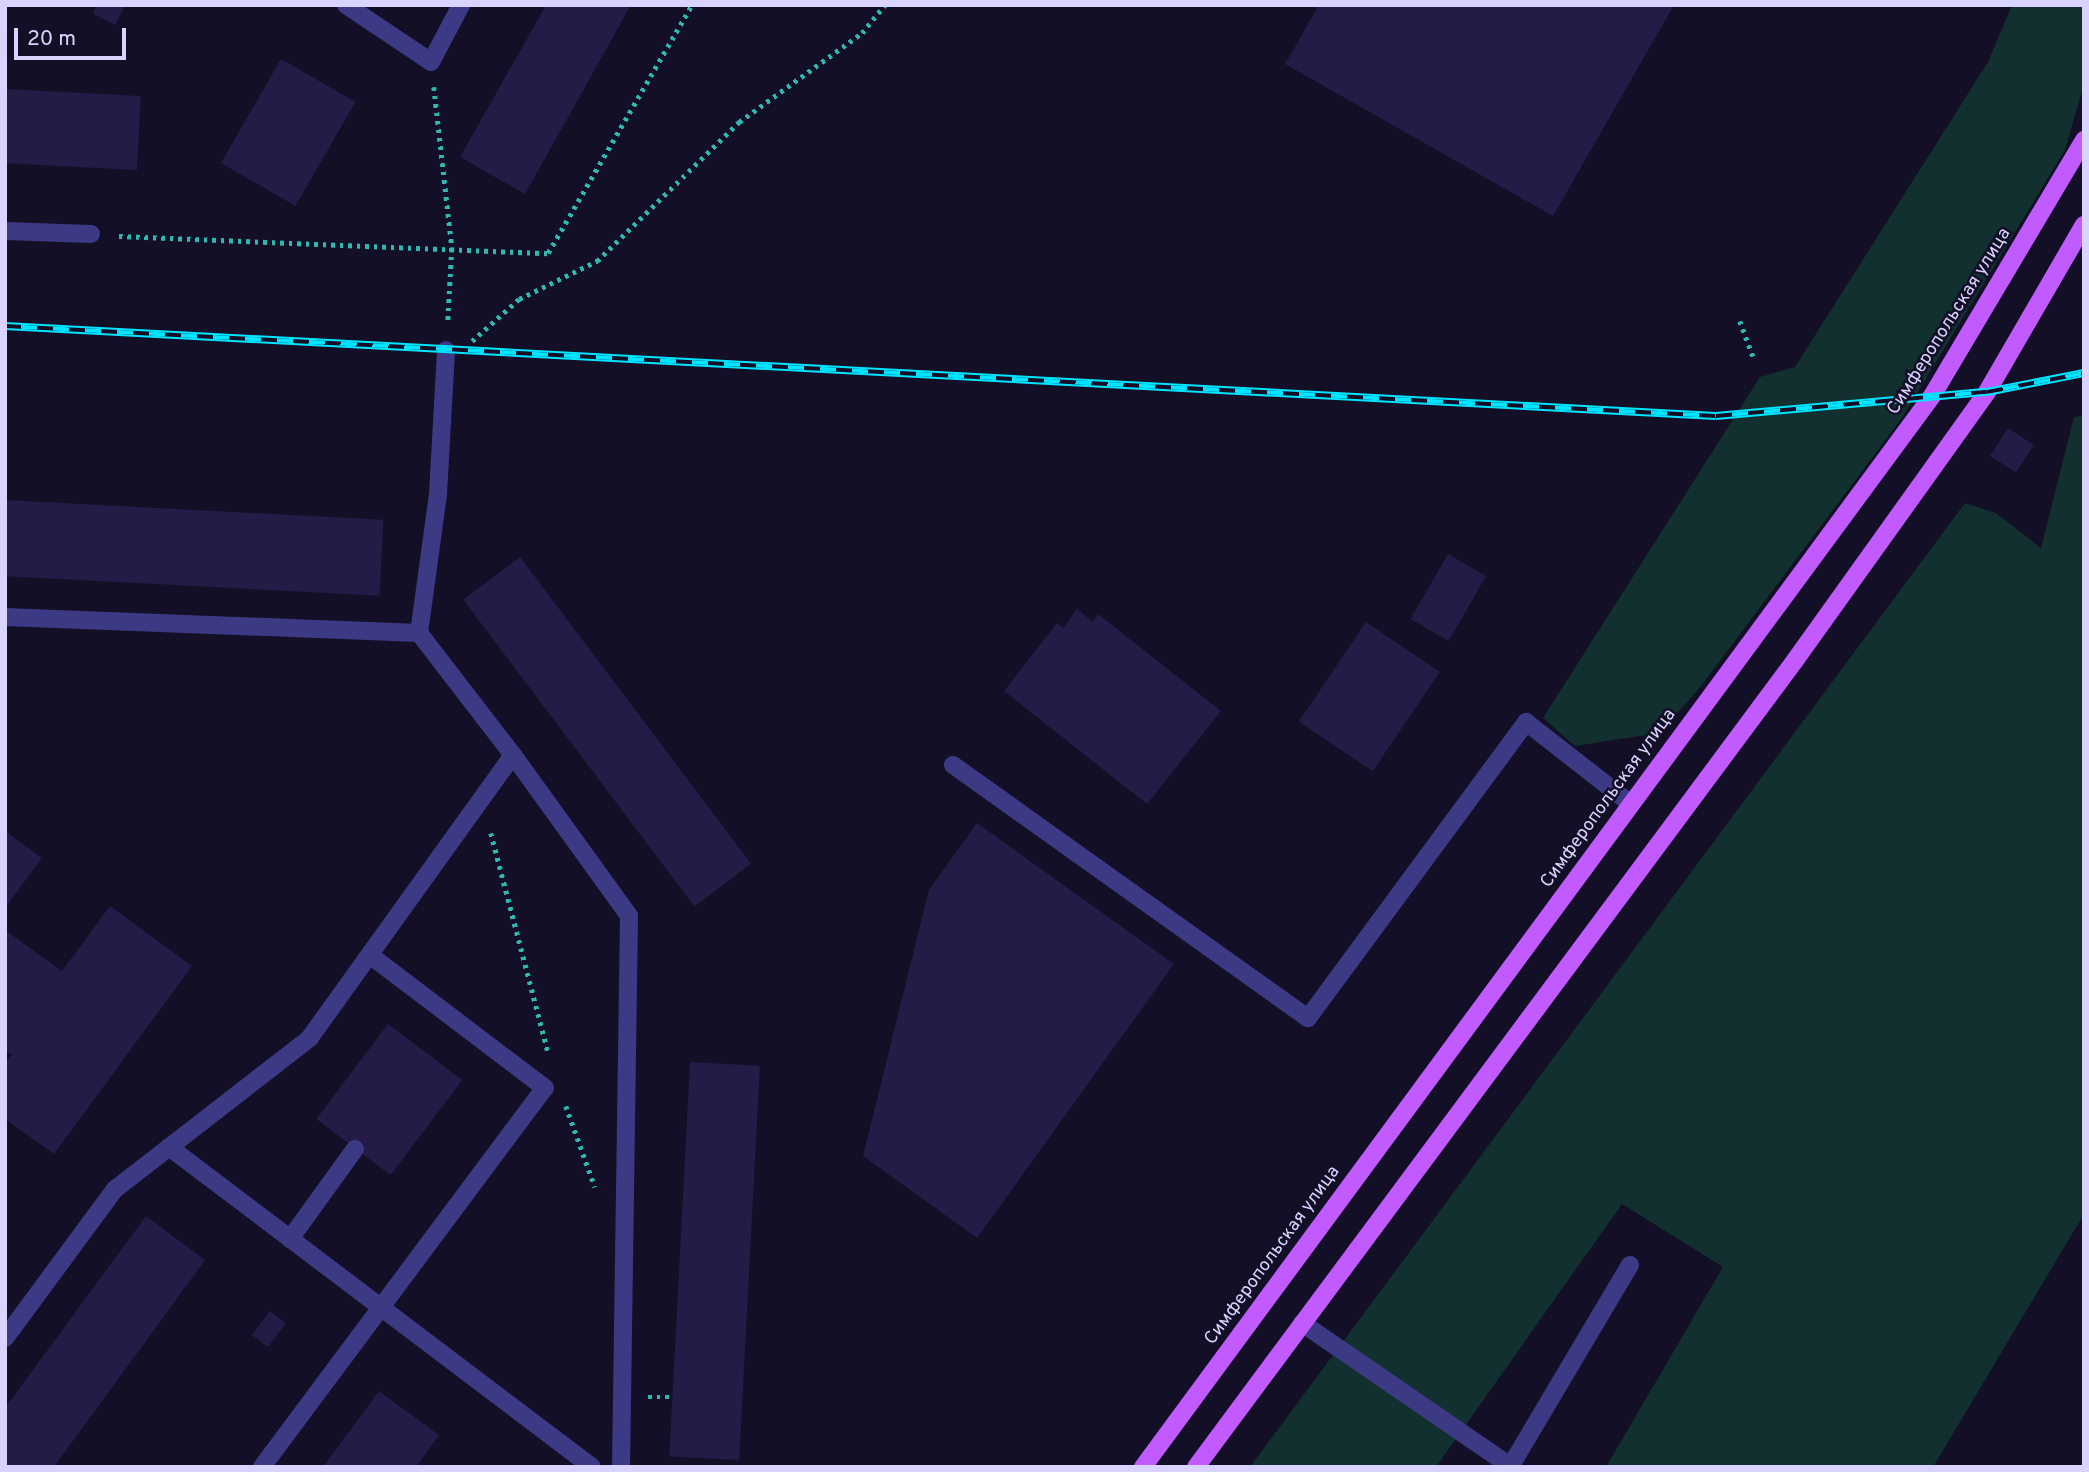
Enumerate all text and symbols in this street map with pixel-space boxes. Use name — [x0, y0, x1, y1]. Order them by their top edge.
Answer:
scale bar — [18, 14, 130, 58]
text: 20 m — [27, 26, 76, 53]
street label: Симферопольская улица — [1884, 225, 2016, 419]
street label: Симферопольская улица — [1537, 705, 1681, 893]
street label: Симферопольская улица — [1201, 1162, 1345, 1350]

